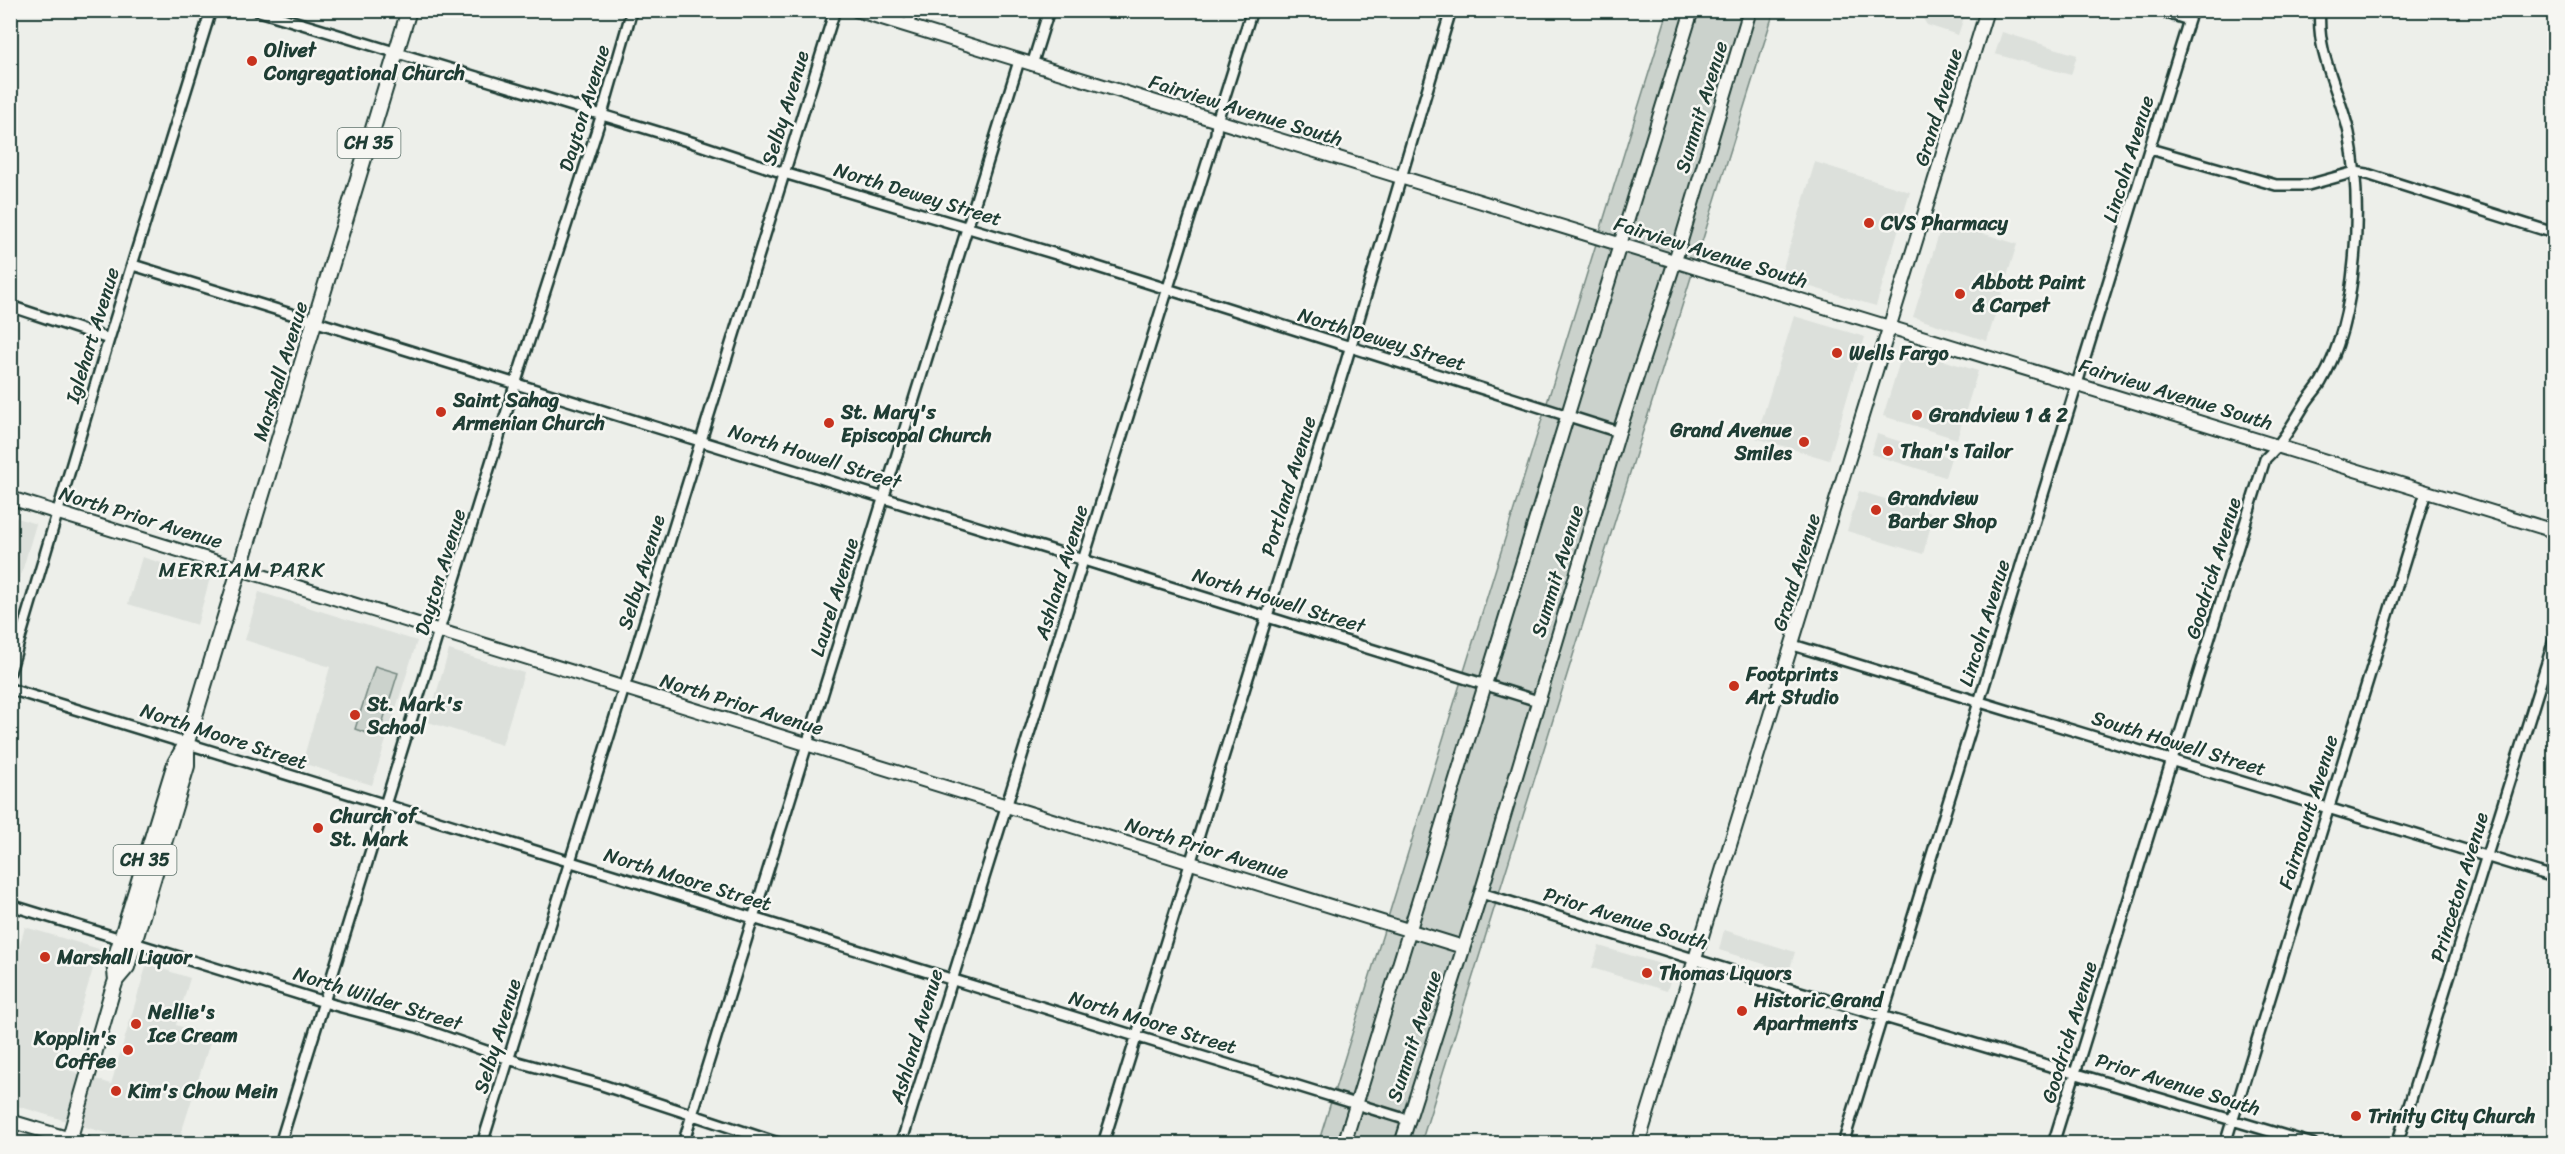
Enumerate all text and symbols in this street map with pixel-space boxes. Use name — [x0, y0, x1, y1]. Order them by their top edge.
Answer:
place label: Olivet Congregational Church — [263, 33, 465, 91]
street label: Summit Avenue — [1665, 37, 1738, 178]
street label: Dayton Avenue — [549, 40, 620, 176]
street label: Grand Avenue — [1904, 44, 1973, 170]
street label: Selby Avenue — [751, 46, 820, 170]
marker: Olivet Congregational Church — [245, 54, 259, 68]
street label: Fairview Avenue South — [1145, 64, 1347, 157]
street label: Lincoln Avenue — [2093, 91, 2164, 227]
road number: CH 35 — [338, 128, 400, 158]
street label: North Dewey Street — [829, 152, 1006, 237]
street label: Fairview Avenue South — [1610, 206, 1812, 299]
place label: CVS Pharmacy — [1880, 206, 2008, 241]
marker: CVS Pharmacy — [1862, 216, 1876, 230]
street label: Iglehart Avenue — [55, 263, 130, 408]
place label: Abbott Paint & Carpet — [1971, 265, 2086, 323]
marker: Abbott Paint & Carpet — [1953, 287, 1967, 301]
street label: Marshall Avenue — [243, 297, 318, 445]
street label: North Dewey Street — [1293, 297, 1470, 382]
place label: Wells Fargo — [1849, 336, 1949, 371]
marker: Wells Fargo — [1830, 346, 1844, 360]
street label: Fairview Avenue South — [2075, 348, 2277, 441]
place label: Saint Sahag Armenian Church — [452, 383, 605, 441]
place label: St. Mary's Episcopal Church — [840, 395, 992, 453]
place label: Grandview 1 & 2 — [1928, 398, 2068, 433]
marker: Saint Sahag Armenian Church — [434, 405, 448, 419]
marker: Grandview 1 & 2 — [1910, 408, 1924, 422]
street label: Portland Avenue — [1250, 412, 1326, 561]
place label: Grand Avenue Smiles — [1669, 413, 1793, 471]
street label: North Howell Street — [724, 414, 907, 500]
marker: St. Mary's Episcopal Church — [822, 416, 836, 430]
place label: Than's Tailor — [1900, 434, 2014, 469]
marker: Grand Avenue Smiles — [1797, 435, 1811, 449]
marker: Than's Tailor — [1881, 444, 1895, 458]
street label: North Prior Avenue — [55, 476, 227, 559]
place label: Grandview Barber Shop — [1887, 481, 1997, 539]
street label: Goodrich Avenue — [2175, 493, 2252, 643]
street label: Ashland Avenue — [1024, 500, 1099, 645]
street label: Summit Avenue — [1521, 501, 1594, 642]
marker: Grandview Barber Shop — [1869, 503, 1883, 517]
street label: Dayton Avenue — [405, 504, 476, 640]
street label: Grand Avenue — [1762, 509, 1831, 635]
street label: Selby Avenue — [607, 510, 676, 634]
street label: Laurel Avenue — [800, 533, 869, 661]
district label: MERRIAM PARK — [158, 551, 326, 589]
street label: Lincoln Avenue — [1949, 555, 2020, 691]
street label: North Howell Street — [1188, 558, 1371, 644]
place label: Footprints Art Studio — [1745, 657, 1839, 715]
street label: North Prior Avenue — [656, 663, 828, 746]
marker: Footprints Art Studio — [1727, 679, 1741, 693]
place label: St. Mark's School — [366, 687, 463, 745]
street label: North Moore Street — [136, 693, 312, 780]
street label: South Howell Street — [2087, 700, 2271, 787]
marker: St. Mark's School — [348, 708, 362, 722]
street label: Fairmount Avenue — [2268, 731, 2349, 894]
place label: Church of St. Mark — [329, 799, 420, 857]
street label: North Prior Avenue — [1121, 807, 1293, 890]
street label: Princeton Avenue — [2420, 807, 2499, 967]
marker: Church of St. Mark — [311, 821, 325, 835]
street label: North Moore Street — [600, 837, 776, 922]
road number: CH 35 — [114, 845, 176, 875]
street label: Prior Avenue South — [1539, 877, 1713, 960]
place label: Marshall Liquor — [56, 940, 193, 975]
marker: Marshall Liquor — [38, 950, 52, 964]
street label: North Wilder Street — [289, 956, 468, 1041]
place label: Thomas Liquors — [1659, 956, 1792, 991]
street label: Goodrich Avenue — [2031, 957, 2108, 1107]
street label: Ashland Avenue — [879, 964, 954, 1109]
street label: Summit Avenue — [1377, 966, 1452, 1107]
marker: Thomas Liquors — [1640, 966, 1654, 980]
street label: Selby Avenue — [463, 974, 532, 1098]
street label: North Moore Street — [1065, 980, 1241, 1065]
place label: Historic Grand Apartments — [1753, 983, 1885, 1041]
place label: Nellie's Ice Cream — [147, 995, 238, 1053]
marker: Historic Grand Apartments — [1735, 1004, 1749, 1018]
marker: Nellie's Ice Cream — [129, 1017, 143, 1031]
place label: Kopplin's Coffee — [33, 1021, 117, 1079]
marker: Kopplin's Coffee — [121, 1043, 135, 1057]
street label: Prior Avenue South — [2091, 1043, 2265, 1126]
place label: Kim's Chow Mein — [127, 1074, 278, 1109]
marker: Kim's Chow Mein — [109, 1084, 123, 1098]
place label: Trinity City Church — [2368, 1099, 2536, 1134]
marker: Trinity City Church — [2349, 1109, 2363, 1123]

